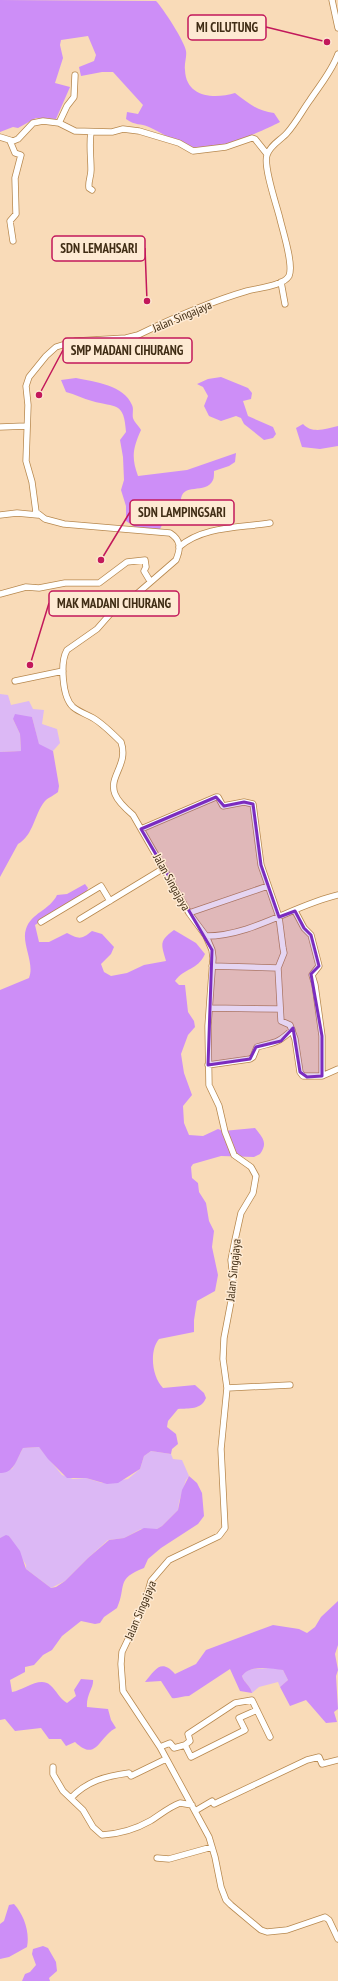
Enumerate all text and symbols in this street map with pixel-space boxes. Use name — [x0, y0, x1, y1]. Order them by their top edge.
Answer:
callout: MI CILUTUNG — [188, 15, 266, 40]
text: MI CILUTUNG — [196, 19, 258, 36]
callout: SDN LEMAHSARI — [52, 236, 145, 261]
text: SDN LEMAHSARI — [60, 240, 138, 257]
street label: Jalan Singajaya — [149, 297, 214, 336]
callout: SMP MADANI CIHURANG — [63, 338, 192, 363]
text: SMP MADANI CIHURANG — [71, 342, 184, 359]
callout: SDN LAMPINGSARI — [130, 500, 234, 525]
text: SDN LAMPINGSARI — [138, 504, 226, 521]
callout: MAK MADANI CIHURANG — [49, 591, 179, 616]
text: MAK MADANI CIHURANG — [57, 595, 171, 612]
street label: Jalan Singajaya — [150, 850, 194, 913]
street label: Jalan Singajaya — [222, 1238, 244, 1303]
street label: Jalan Singajaya — [120, 1578, 159, 1643]

